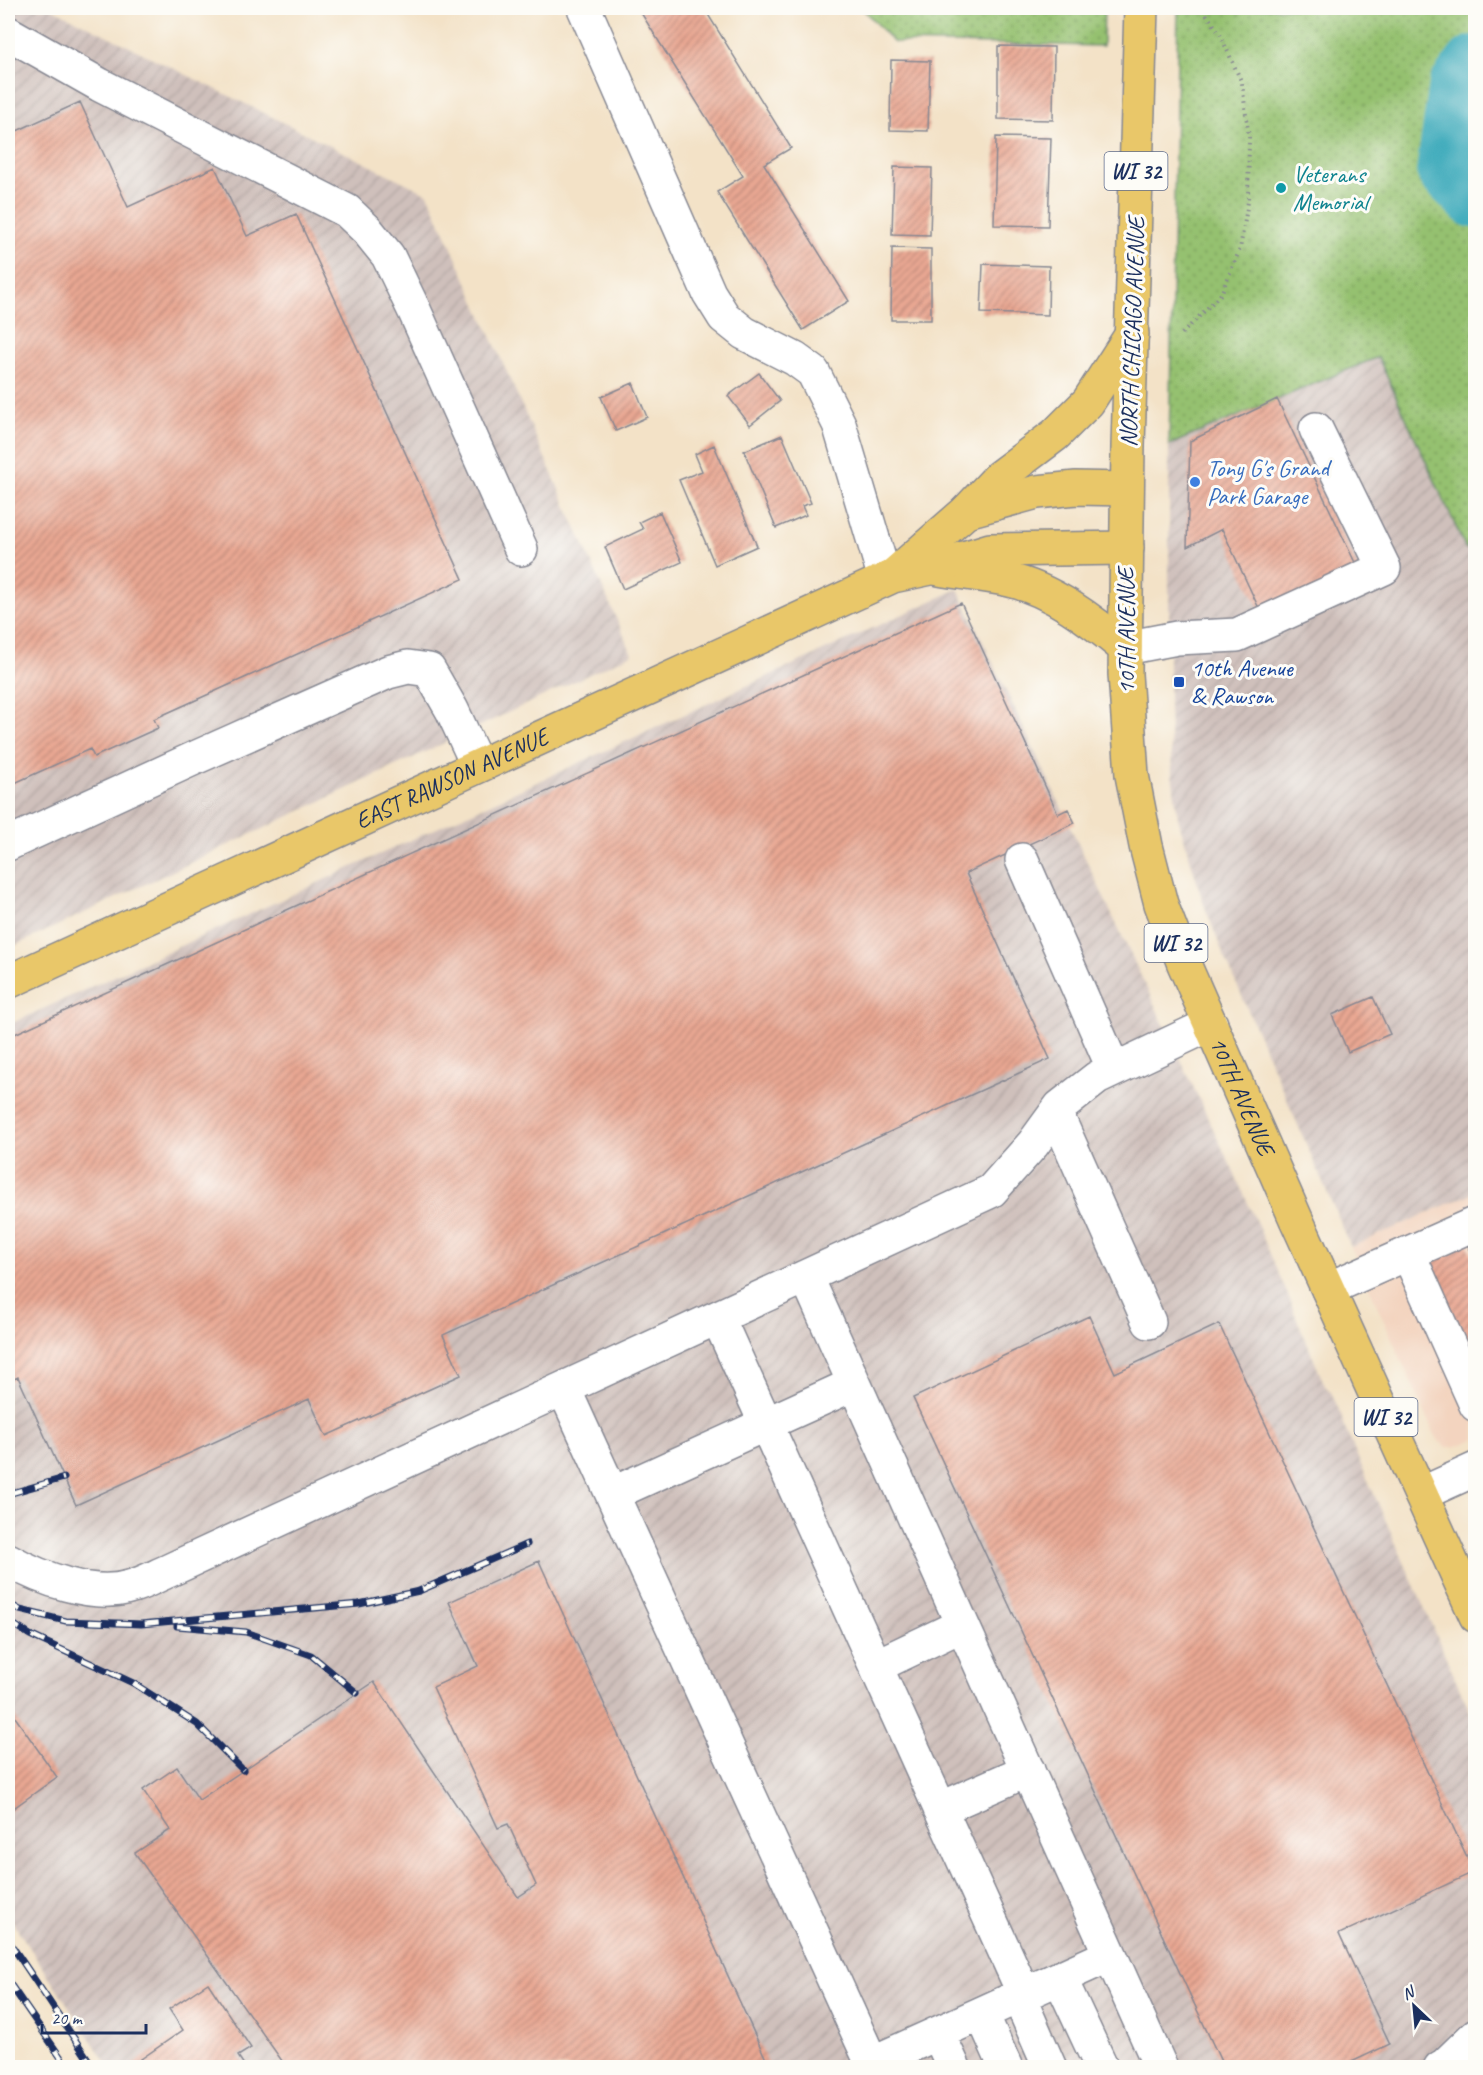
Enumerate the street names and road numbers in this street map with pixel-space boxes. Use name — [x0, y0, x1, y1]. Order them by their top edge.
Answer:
road number: WI 32 — [1104, 152, 1168, 190]
street label: NORTH CHICAGO AVENUE — [1113, 213, 1151, 448]
street label: 10TH AVENUE — [1111, 565, 1141, 694]
street label: EAST RAWSON AVENUE — [350, 720, 555, 836]
road number: WI 32 — [1144, 924, 1208, 962]
street label: 10TH AVENUE — [1203, 1032, 1282, 1163]
road number: WI 32 — [1354, 1398, 1418, 1436]

